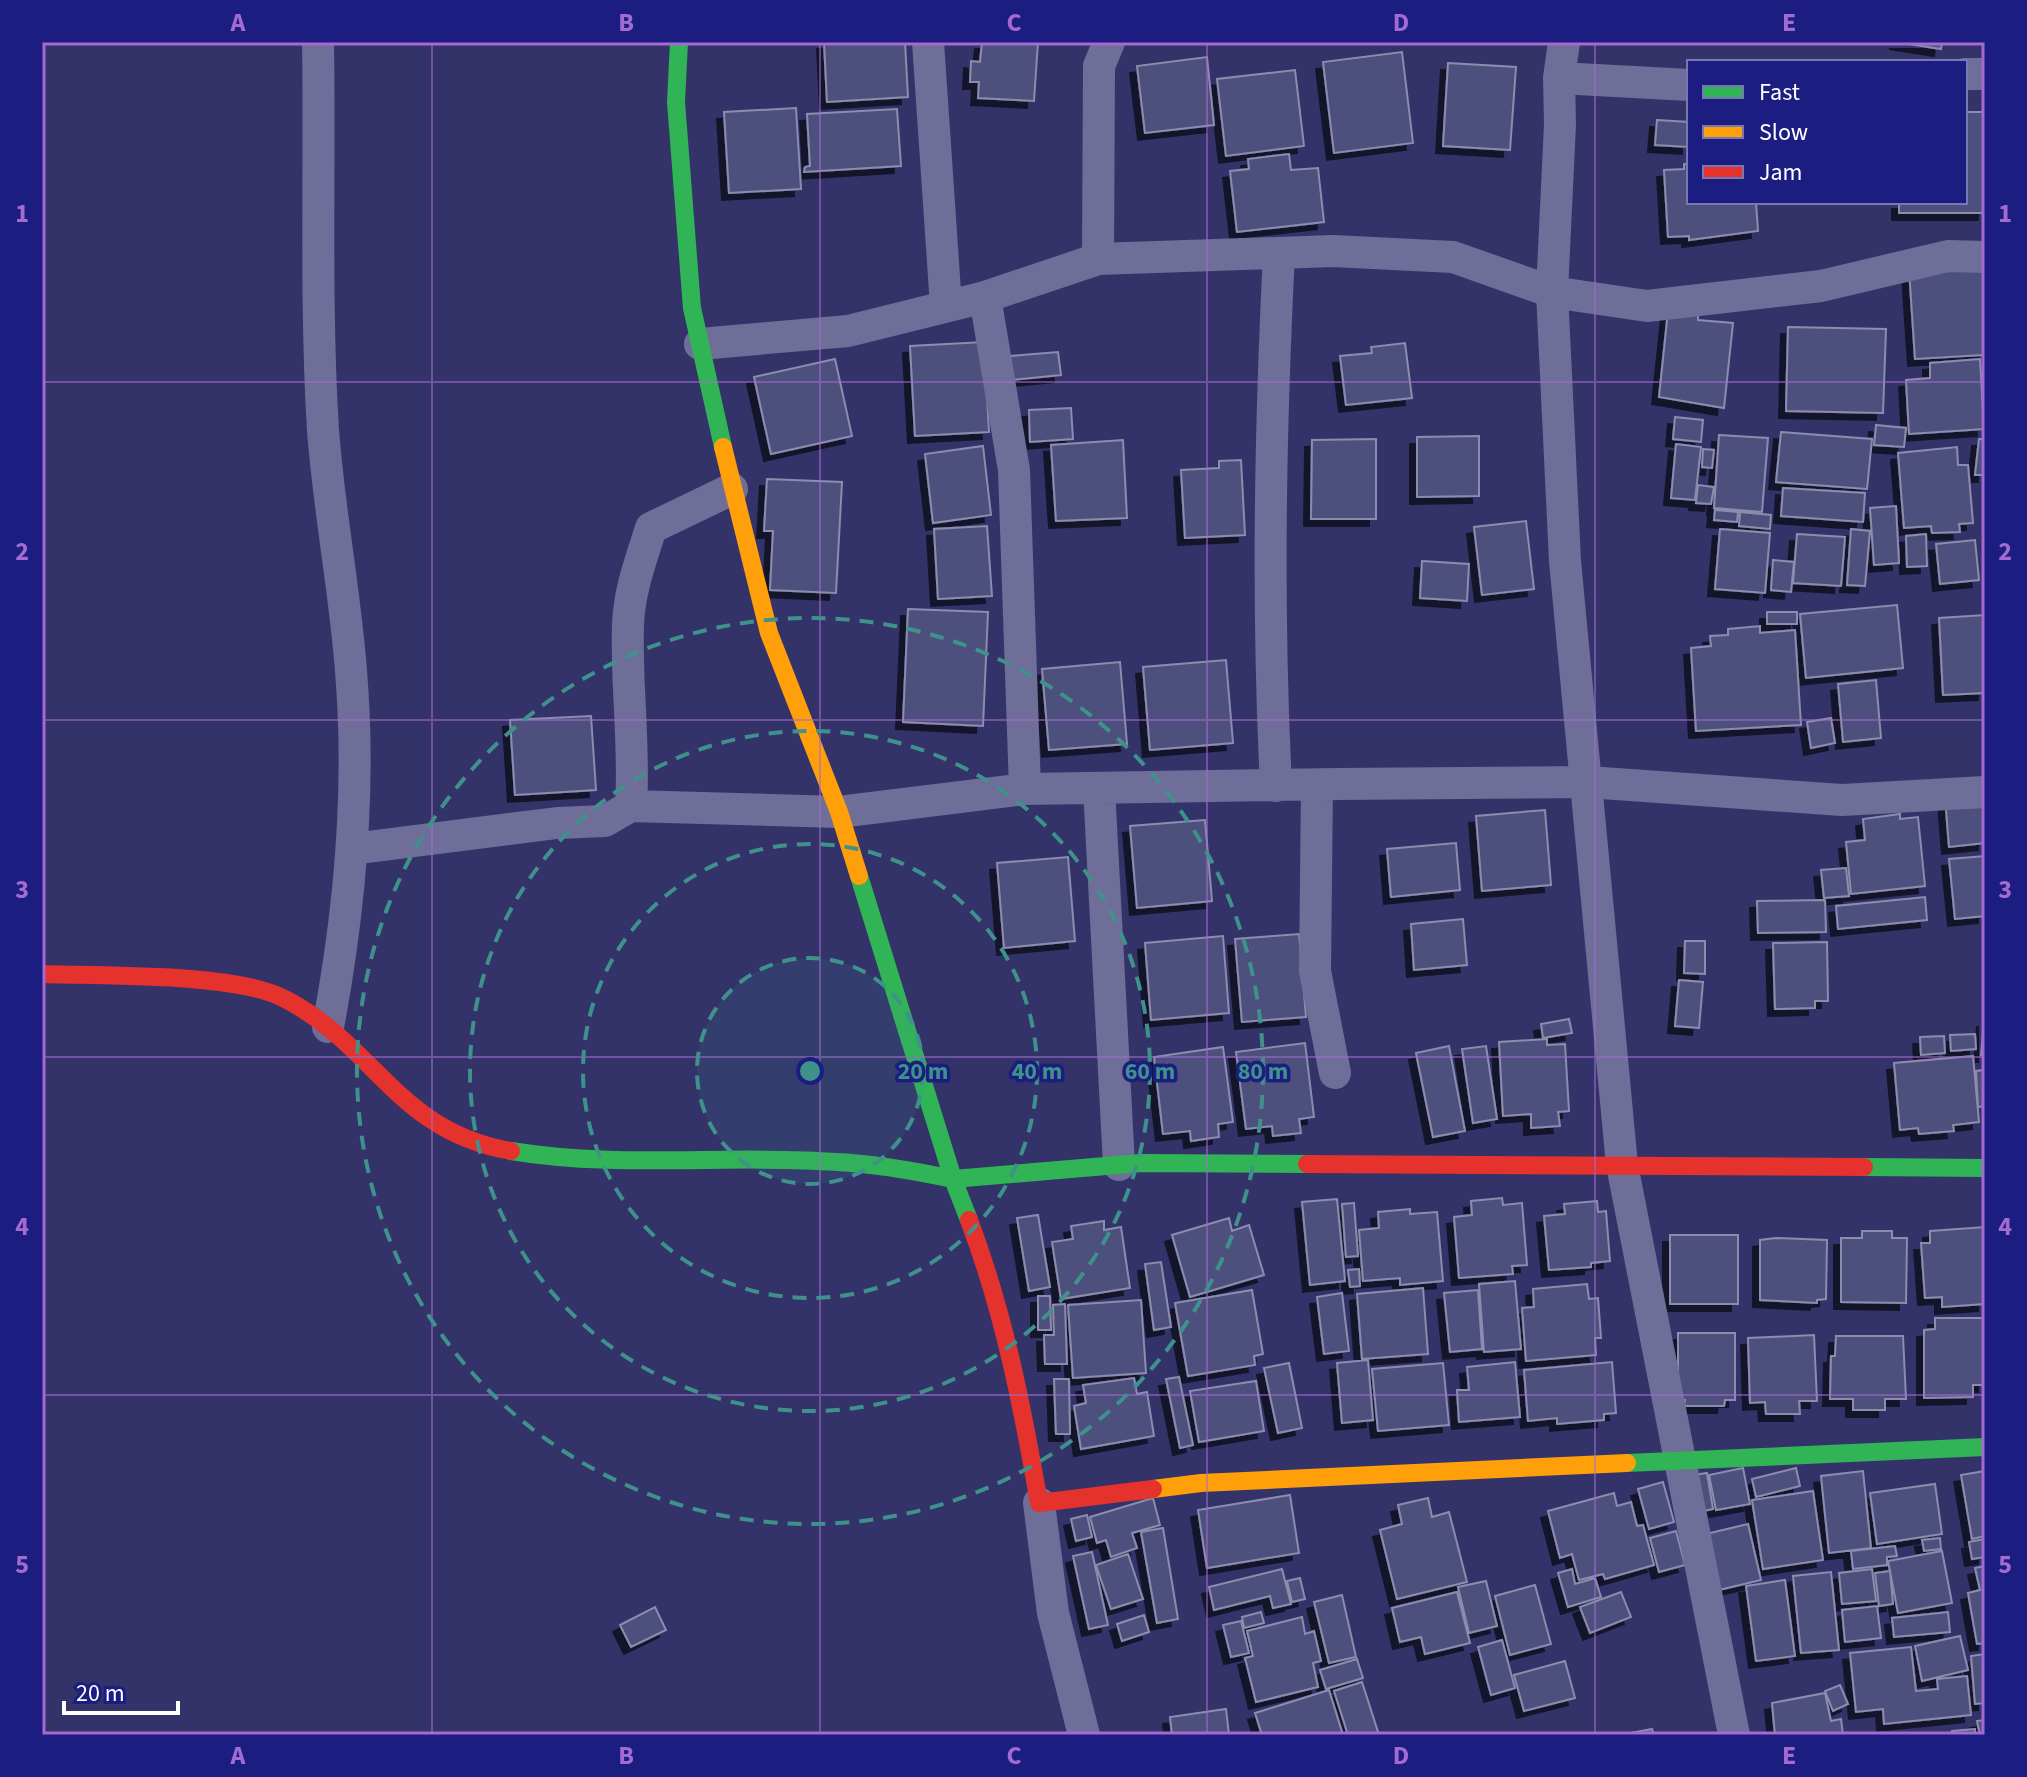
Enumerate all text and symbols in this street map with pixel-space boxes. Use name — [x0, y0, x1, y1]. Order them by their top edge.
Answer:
text: A — [230, 4, 247, 41]
text: B — [618, 4, 634, 41]
text: C — [1006, 4, 1022, 41]
text: D — [1393, 4, 1409, 41]
text: E — [1782, 4, 1796, 41]
legend — [1687, 60, 1967, 204]
text: Fast — [1759, 75, 1800, 110]
text: Slow — [1759, 115, 1808, 150]
text: Jam — [1759, 155, 1803, 190]
text: 1 — [15, 195, 29, 232]
text: 1 — [1998, 195, 2012, 232]
text: 2 — [15, 533, 29, 570]
text: 2 — [1998, 533, 2012, 570]
text: 3 — [15, 871, 29, 908]
text: 3 — [1998, 871, 2012, 908]
text: 20 m — [898, 1054, 948, 1089]
text: 40 m — [1012, 1054, 1062, 1089]
text: 60 m — [1125, 1054, 1175, 1089]
text: 80 m — [1238, 1054, 1288, 1089]
centre of rings — [796, 1057, 824, 1085]
text: 4 — [15, 1208, 29, 1245]
text: 4 — [1998, 1208, 2012, 1245]
text: 5 — [15, 1546, 29, 1583]
text: 5 — [1998, 1546, 2012, 1583]
scale bar — [64, 1665, 178, 1715]
text: 20 m — [76, 1676, 125, 1711]
text: A — [230, 1737, 247, 1774]
text: B — [618, 1737, 634, 1774]
text: C — [1006, 1737, 1022, 1774]
text: D — [1393, 1737, 1409, 1774]
text: E — [1782, 1737, 1796, 1774]

